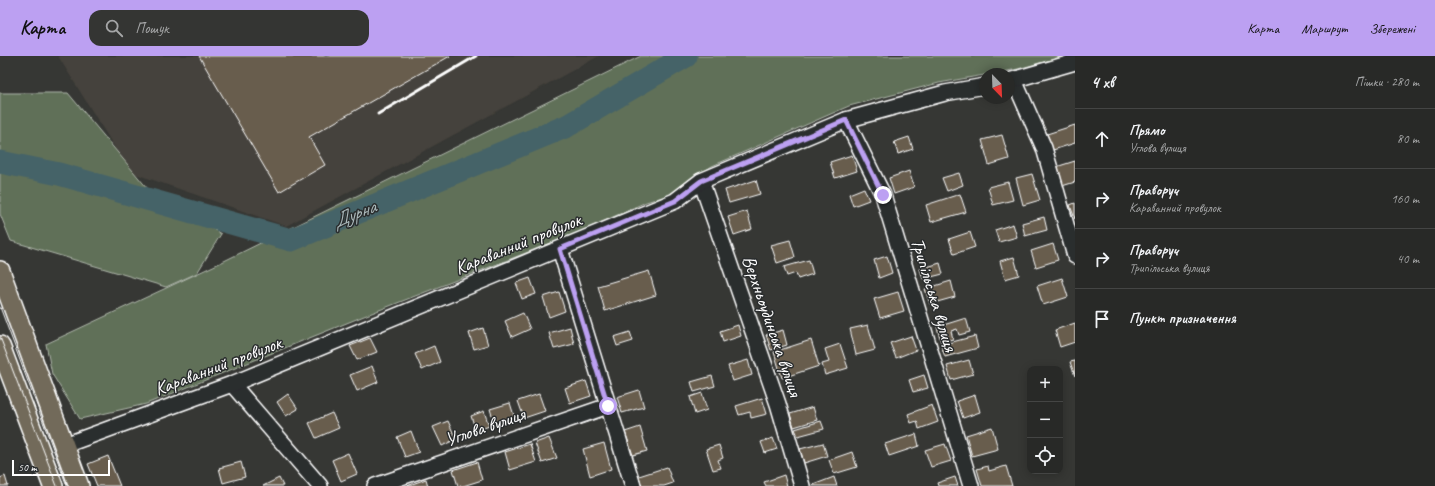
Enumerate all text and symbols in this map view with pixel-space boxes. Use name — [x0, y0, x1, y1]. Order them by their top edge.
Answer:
search box — [89, 10, 369, 46]
text: Карта — [20, 16, 65, 40]
icon: search — [103, 17, 125, 39]
text: Пошук — [135, 19, 169, 38]
text: Карта — [1247, 20, 1279, 37]
text: Маршрут — [1301, 20, 1347, 37]
text: Збережені — [1369, 20, 1415, 37]
north arrow — [979, 68, 1015, 104]
text: 4 хв — [1091, 72, 1114, 93]
text: Пішки · 280 m — [1355, 74, 1419, 90]
text: Прямо — [1129, 121, 1165, 140]
icon: ahead — [1091, 128, 1113, 150]
text: 80 m — [1397, 131, 1419, 147]
text: Углова вулиця — [1129, 140, 1186, 156]
text: Праворуч — [1129, 181, 1178, 200]
route end — [874, 186, 892, 204]
icon: right — [1091, 188, 1113, 210]
text: 160 m — [1391, 191, 1419, 207]
water label: Дурна — [328, 193, 381, 234]
text: Караванний провулок — [1129, 200, 1221, 216]
street label: Караванний провулок — [451, 207, 587, 280]
street label: Трипільська вулиця — [905, 235, 963, 356]
text: Праворуч — [1129, 241, 1178, 260]
icon: right — [1091, 248, 1113, 270]
text: 40 m — [1397, 251, 1419, 267]
street label: Верхньоудинська вулиця — [737, 252, 808, 401]
text: Трипільська вулиця — [1129, 260, 1209, 276]
icon: arrive — [1091, 308, 1113, 330]
text: Пункт призначення — [1129, 309, 1236, 328]
street label: Караванний провулок — [151, 330, 287, 401]
map controls — [1027, 366, 1063, 474]
button: + — [1027, 366, 1063, 402]
route start — [599, 397, 617, 415]
street label: Углова вулиця — [442, 402, 530, 452]
button: − — [1027, 402, 1063, 438]
button: locate — [1027, 438, 1063, 474]
scale bar — [12, 458, 110, 477]
text: 50 m — [18, 460, 37, 474]

